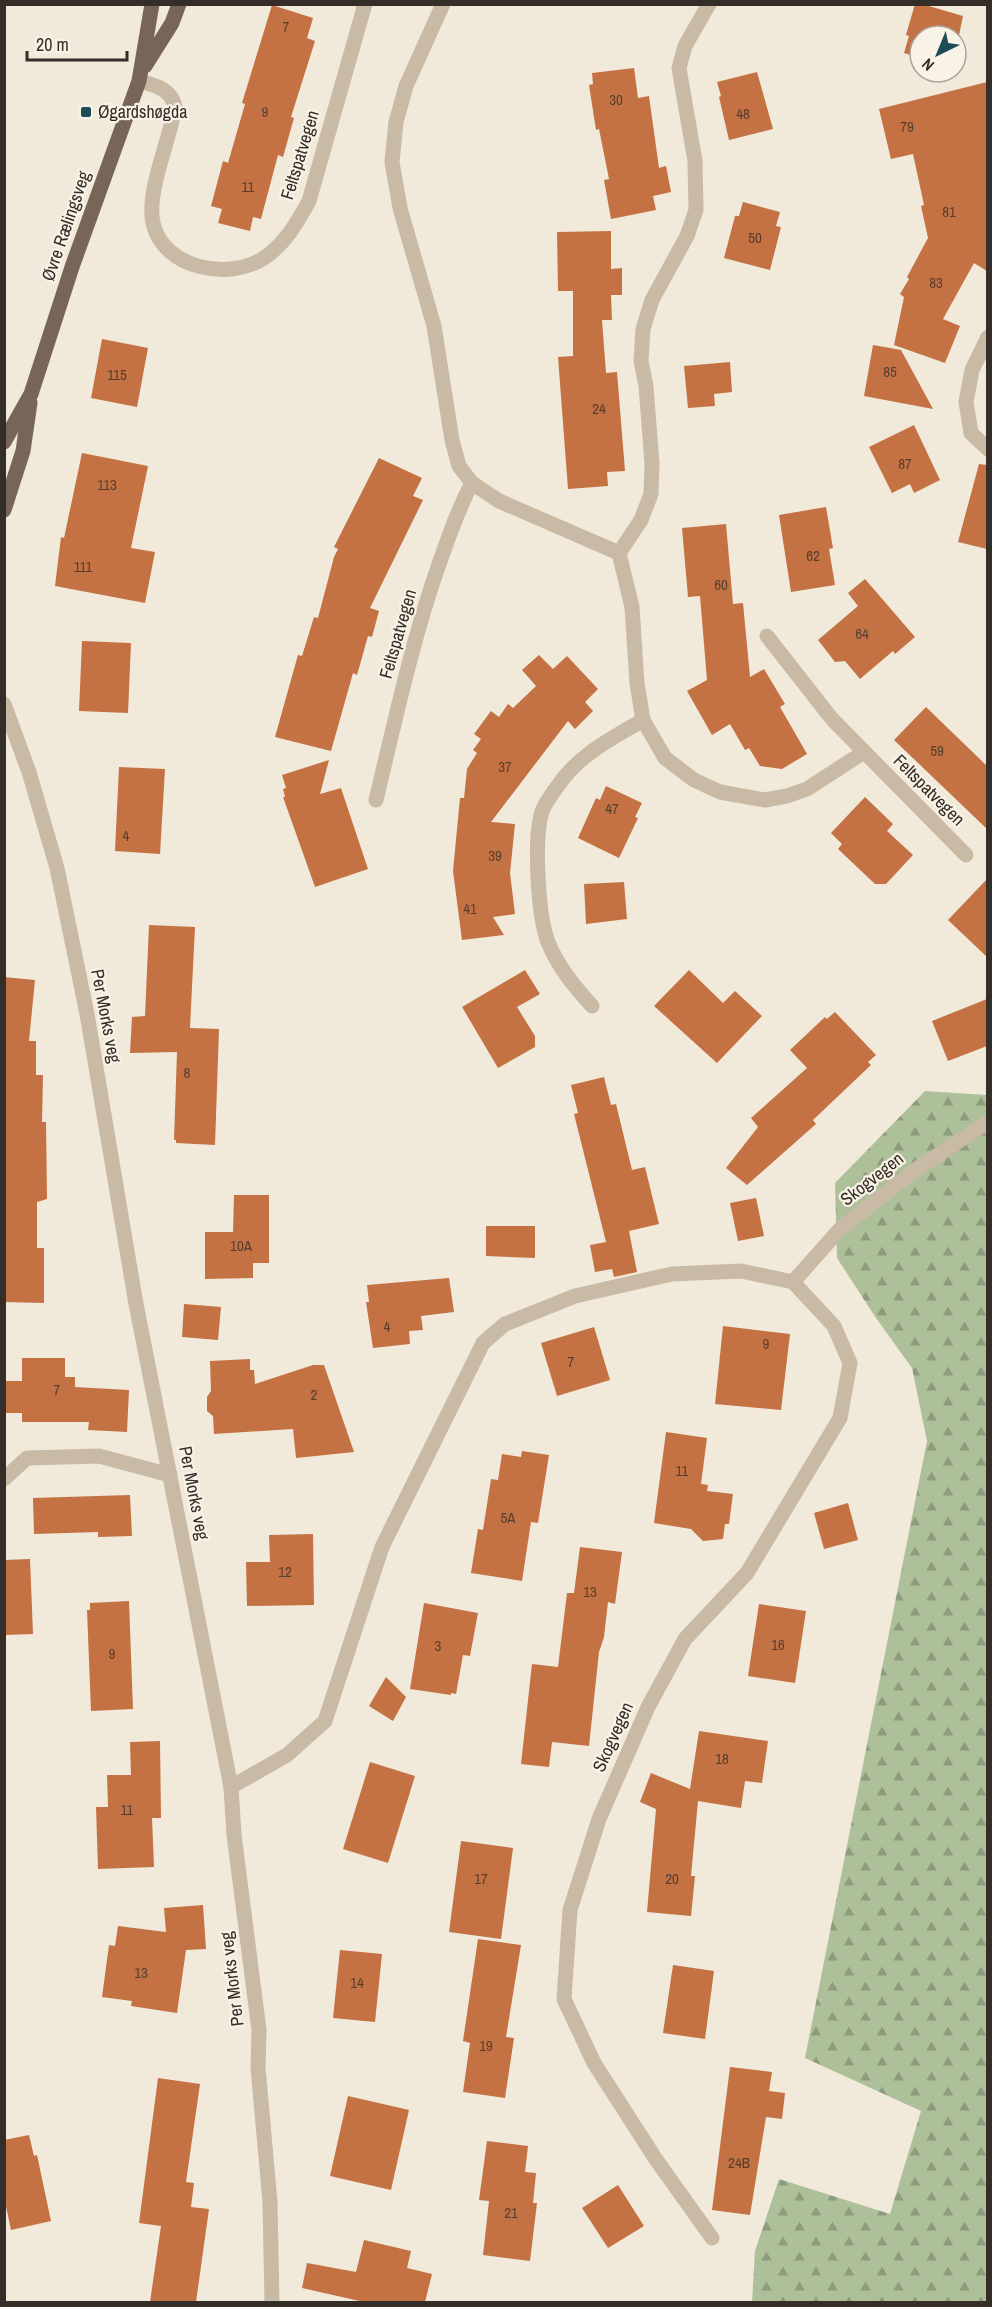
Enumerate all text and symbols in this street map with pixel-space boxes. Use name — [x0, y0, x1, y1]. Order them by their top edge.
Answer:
house number: 7 — [283, 16, 290, 37]
scale bar — [27, 24, 128, 62]
north arrow — [908, 24, 968, 84]
text: 20 m — [36, 32, 69, 57]
text: N — [917, 54, 939, 76]
house number: 30 — [609, 89, 623, 110]
place label: Øgardshøgda — [98, 99, 187, 124]
house number: 9 — [262, 101, 269, 122]
house number: 48 — [736, 103, 750, 124]
marker: Øgardshøgda — [79, 105, 93, 119]
street label: Feltspatvegen — [274, 107, 325, 202]
house number: 79 — [900, 116, 914, 137]
street label: Øvre Rælingsveg — [35, 167, 96, 284]
house number: 11 — [242, 176, 255, 197]
house number: 81 — [942, 201, 956, 222]
house number: 50 — [748, 227, 762, 248]
house number: 83 — [929, 272, 943, 293]
house number: 85 — [883, 361, 897, 382]
house number: 115 — [107, 364, 127, 385]
house number: 24 — [592, 398, 606, 419]
house number: 87 — [898, 453, 912, 474]
house number: 113 — [97, 474, 117, 495]
house number: 62 — [806, 545, 820, 566]
house number: 111 — [74, 556, 93, 577]
house number: 60 — [714, 574, 728, 595]
street label: Feltspatvegen — [373, 586, 422, 682]
house number: 64 — [855, 623, 869, 644]
house number: 59 — [930, 740, 944, 761]
street label: Feltspatvegen — [888, 748, 971, 831]
house number: 37 — [498, 756, 512, 777]
house number: 47 — [605, 798, 619, 819]
house number: 4 — [123, 825, 130, 846]
house number: 39 — [488, 845, 502, 866]
house number: 41 — [463, 898, 477, 919]
street label: Per Morks veg — [85, 967, 128, 1066]
house number: 8 — [184, 1062, 191, 1083]
street label: Skogvegen — [835, 1146, 908, 1211]
house number: 10A — [230, 1235, 253, 1256]
house number: 4 — [384, 1316, 391, 1337]
house number: 9 — [763, 1333, 770, 1354]
house number: 7 — [568, 1351, 575, 1372]
house number: 7 — [54, 1379, 61, 1400]
house number: 2 — [311, 1384, 318, 1405]
street label: Per Morks veg — [173, 1444, 216, 1543]
house number: 11 — [676, 1460, 689, 1481]
house number: 5A — [500, 1507, 516, 1528]
house number: 12 — [278, 1561, 292, 1582]
house number: 13 — [583, 1581, 597, 1602]
house number: 16 — [771, 1634, 785, 1655]
house number: 3 — [435, 1635, 442, 1656]
house number: 9 — [109, 1643, 116, 1664]
street label: Skogvegen — [586, 1698, 639, 1776]
house number: 18 — [715, 1748, 729, 1769]
house number: 11 — [121, 1799, 134, 1820]
house number: 17 — [474, 1868, 488, 1889]
house number: 20 — [665, 1868, 679, 1889]
street label: Per Morks veg — [213, 1930, 250, 2028]
house number: 13 — [134, 1962, 148, 1983]
house number: 14 — [350, 1972, 364, 1993]
house number: 19 — [479, 2035, 493, 2056]
house number: 24B — [728, 2152, 750, 2173]
house number: 21 — [504, 2202, 518, 2223]

